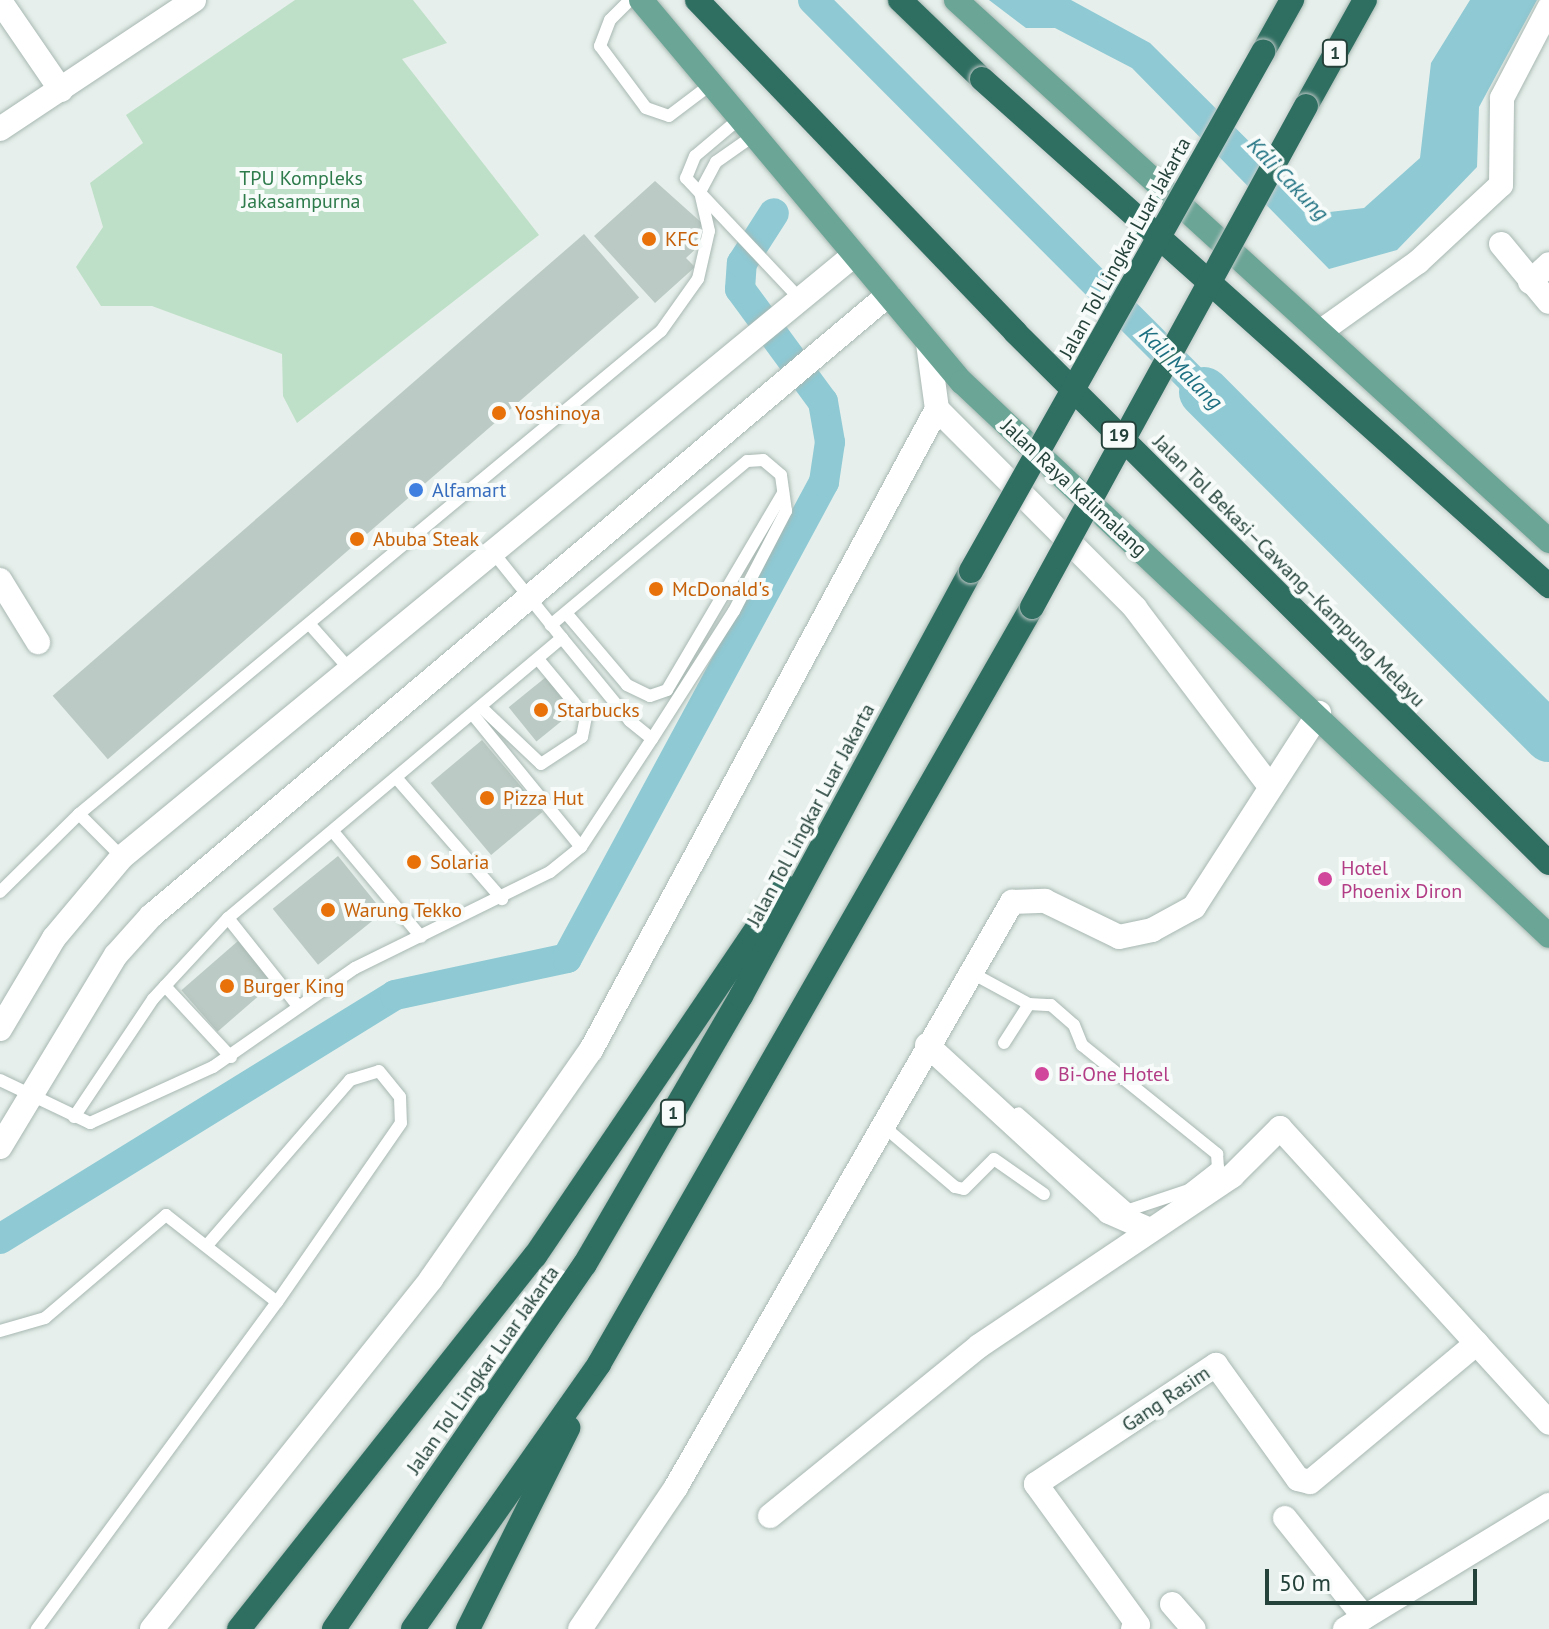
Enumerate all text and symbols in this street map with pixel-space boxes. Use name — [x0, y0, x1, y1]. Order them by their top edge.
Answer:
road number: 1 — [1321, 39, 1349, 67]
water label: Kali Cakung — [1242, 132, 1334, 226]
street label: Jalan Tol Lingkar Luar Jakarta — [1054, 133, 1196, 363]
park label: TPU Kompleks Jakasampurna — [239, 167, 363, 214]
place label: KFC — [665, 227, 699, 251]
marker: KFC — [640, 230, 658, 248]
water label: Kali Malang — [1134, 321, 1228, 415]
place label: Yoshinoya — [515, 401, 601, 425]
marker: Yoshinoya — [490, 404, 508, 422]
street label: Jalan Raya Kalimalang — [996, 414, 1152, 562]
road number: 19 — [1099, 421, 1139, 449]
street label: Jalan Tol Bekasi–Cawang–Kampung Melayu — [1148, 430, 1430, 712]
place label: Alfamart — [432, 478, 506, 502]
marker: Alfamart — [407, 481, 425, 499]
place label: Abuba Steak — [373, 527, 479, 551]
marker: Abuba Steak — [348, 530, 366, 548]
place label: McDonald's — [672, 577, 770, 601]
marker: McDonald's — [647, 580, 665, 598]
place label: Starbucks — [557, 698, 640, 722]
street label: Jalan Tol Lingkar Luar Jakarta — [742, 699, 880, 931]
marker: Starbucks — [532, 701, 550, 719]
place label: Pizza Hut — [503, 786, 584, 810]
marker: Pizza Hut — [478, 789, 496, 807]
place label: Solaria — [430, 850, 489, 874]
marker: Solaria — [405, 853, 423, 871]
place label: Hotel Phoenix Diron — [1341, 856, 1463, 903]
marker: Hotel Phoenix Diron — [1316, 870, 1334, 888]
place label: Warung Tekko — [344, 898, 463, 922]
marker: Warung Tekko — [319, 901, 337, 919]
place label: Burger King — [243, 974, 345, 998]
marker: Burger King — [218, 977, 236, 995]
place label: Bi-One Hotel — [1058, 1062, 1169, 1086]
marker: Bi-One Hotel — [1033, 1065, 1051, 1083]
road number: 1 — [659, 1099, 687, 1127]
street label: Jalan Tol Lingkar Luar Jakarta — [402, 1261, 564, 1479]
street label: Gang Rasim — [1117, 1361, 1215, 1437]
scale bar — [1269, 1553, 1481, 1603]
text: 50 m — [1279, 1567, 1331, 1598]

